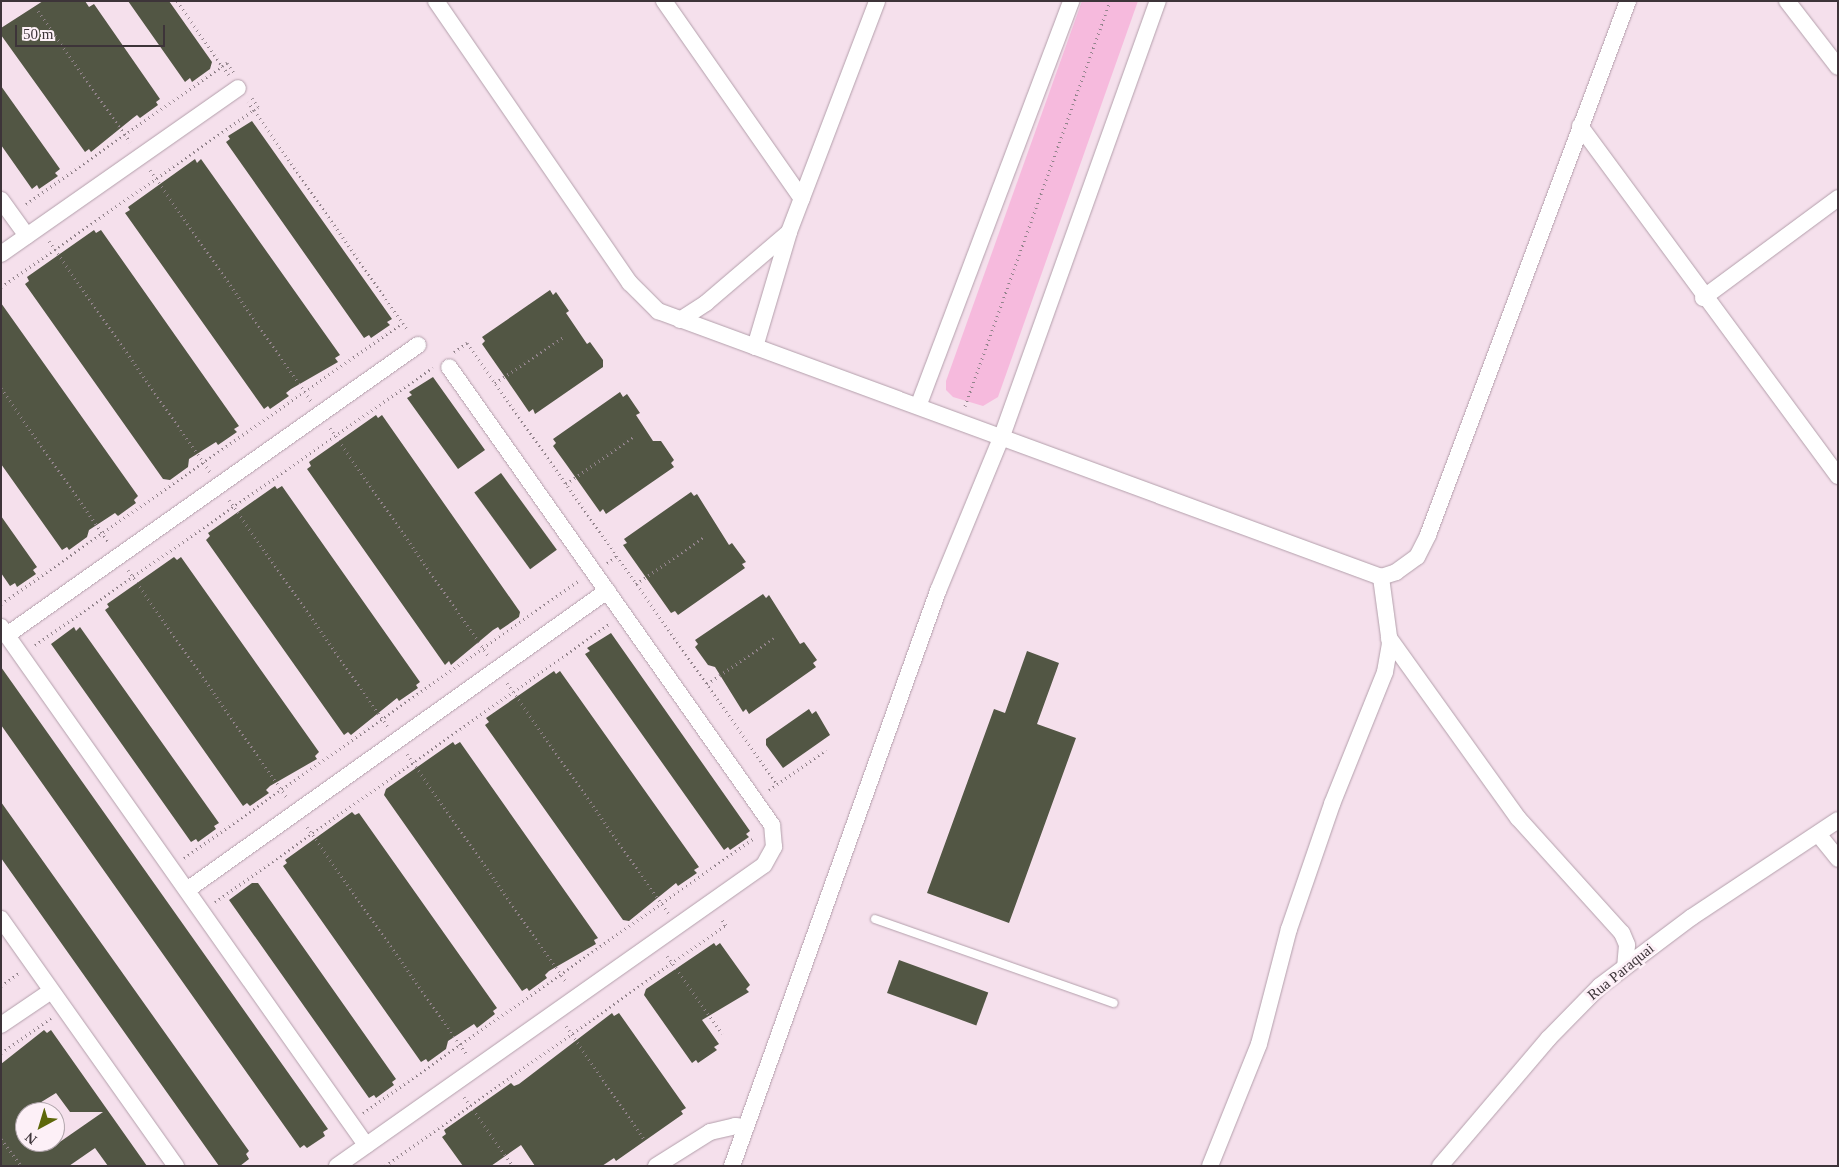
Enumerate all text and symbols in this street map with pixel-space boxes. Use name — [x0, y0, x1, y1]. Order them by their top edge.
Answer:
scale bar — [18, 15, 168, 47]
text: 50 m — [23, 26, 53, 42]
street label: Rua Paraquai — [1584, 940, 1658, 1004]
north arrow — [15, 1102, 65, 1152]
text: N — [22, 1129, 40, 1147]

